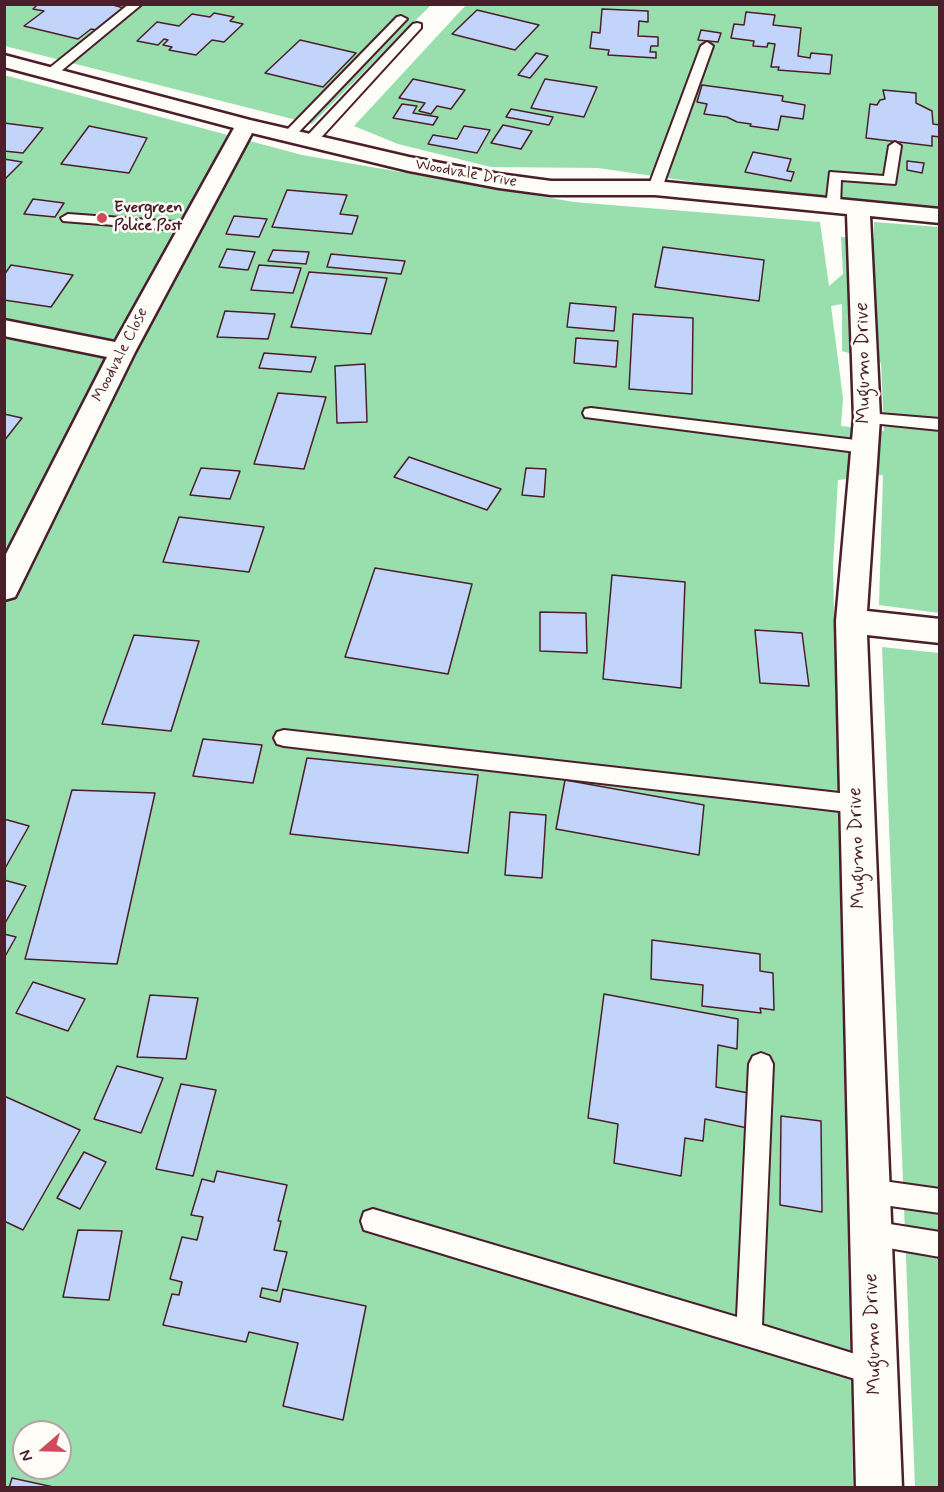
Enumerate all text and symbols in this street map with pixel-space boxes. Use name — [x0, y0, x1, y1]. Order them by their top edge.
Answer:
street label: Woodvale Drive — [414, 156, 518, 192]
place label: Evergreen Police Post — [114, 199, 183, 237]
marker: Evergreen Police Post — [95, 211, 109, 225]
street label: Mugumo Drive — [851, 302, 877, 424]
street label: Moodvale Close — [89, 305, 153, 405]
street label: Mugumo Drive — [844, 787, 872, 909]
street label: Mugumo Drive — [860, 1273, 888, 1395]
north arrow — [12, 1420, 72, 1480]
text: N — [15, 1447, 38, 1464]

